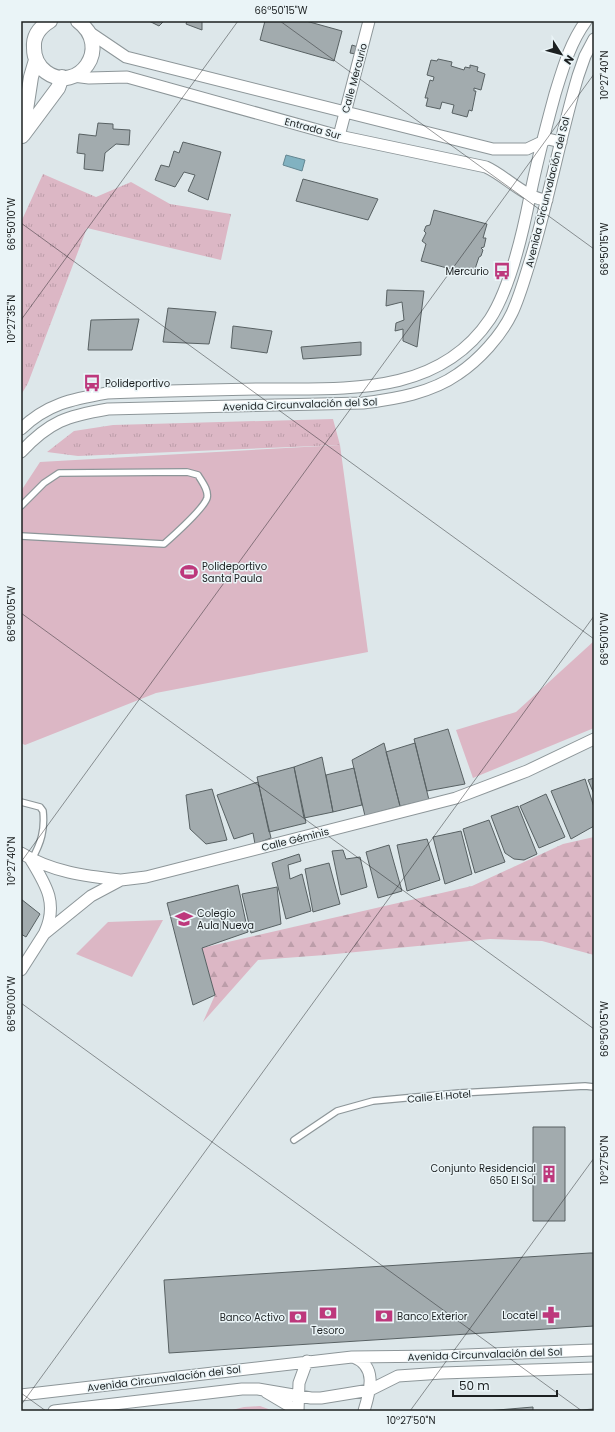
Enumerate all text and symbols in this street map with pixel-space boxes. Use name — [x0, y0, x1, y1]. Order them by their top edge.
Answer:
text: 66°50'15"W — [254, 3, 308, 18]
north arrow — [541, 34, 581, 74]
street label: Calle Mercurio — [338, 41, 371, 115]
text: 10°27'40"N — [597, 51, 612, 99]
text: N — [560, 52, 578, 68]
street label: Entrada Sur — [283, 114, 343, 143]
street label: Avenida Circunvalación del Sol — [521, 115, 573, 269]
text: 66°50'10"W — [4, 197, 19, 251]
text: 66°50'15"W — [597, 222, 612, 276]
bus stop icon: Mercurio — [492, 261, 512, 281]
place label: Mercurio — [445, 264, 489, 279]
text: 10°27'35"N — [4, 295, 19, 343]
bus stop icon: Polideportivo — [82, 373, 102, 393]
place label: Polideportivo — [105, 376, 170, 391]
street label: Avenida Circunvalación del Sol — [222, 394, 378, 415]
place label: Polideportivo Santa Paula — [202, 559, 267, 586]
sports icon: Polideportivo Santa Paula — [179, 562, 199, 582]
text: 66°50'05"W — [4, 586, 19, 642]
text: 66°50'10"W — [597, 612, 612, 666]
street label: Calle Géminis — [260, 824, 330, 855]
text: 10°27'40"N — [4, 837, 19, 885]
place label: Colegio Aula Nueva — [197, 906, 254, 933]
school or university icon: Colegio Aula Nueva — [174, 909, 194, 929]
text: 66°50'00"W — [4, 976, 19, 1032]
text: 66°50'05"W — [597, 1001, 612, 1057]
street label: Calle El Hotel — [406, 1086, 472, 1107]
text: 10°27'50"N — [597, 1136, 612, 1184]
place label: Conjunto Residencial 650 El Sol — [430, 1161, 536, 1188]
building icon: Conjunto Residencial 650 El Sol — [539, 1164, 559, 1184]
bank icon: Tesoro — [318, 1303, 338, 1323]
pharmacy icon: Locatel — [541, 1305, 561, 1325]
bank icon: Banco Exterior — [374, 1306, 394, 1326]
bank icon: Banco Activo — [288, 1307, 308, 1327]
place label: Locatel — [502, 1308, 538, 1323]
place label: Banco Exterior — [397, 1309, 468, 1324]
place label: Banco Activo — [220, 1310, 285, 1325]
place label: Tesoro — [311, 1323, 345, 1338]
street label: Avenida Circunvalación del Sol — [407, 1344, 563, 1365]
street label: Avenida Circunvalación del Sol — [86, 1362, 242, 1395]
scale bar — [453, 1372, 557, 1398]
text: 50 m — [459, 1377, 490, 1394]
text: 10°27'50"N — [387, 1413, 435, 1428]

